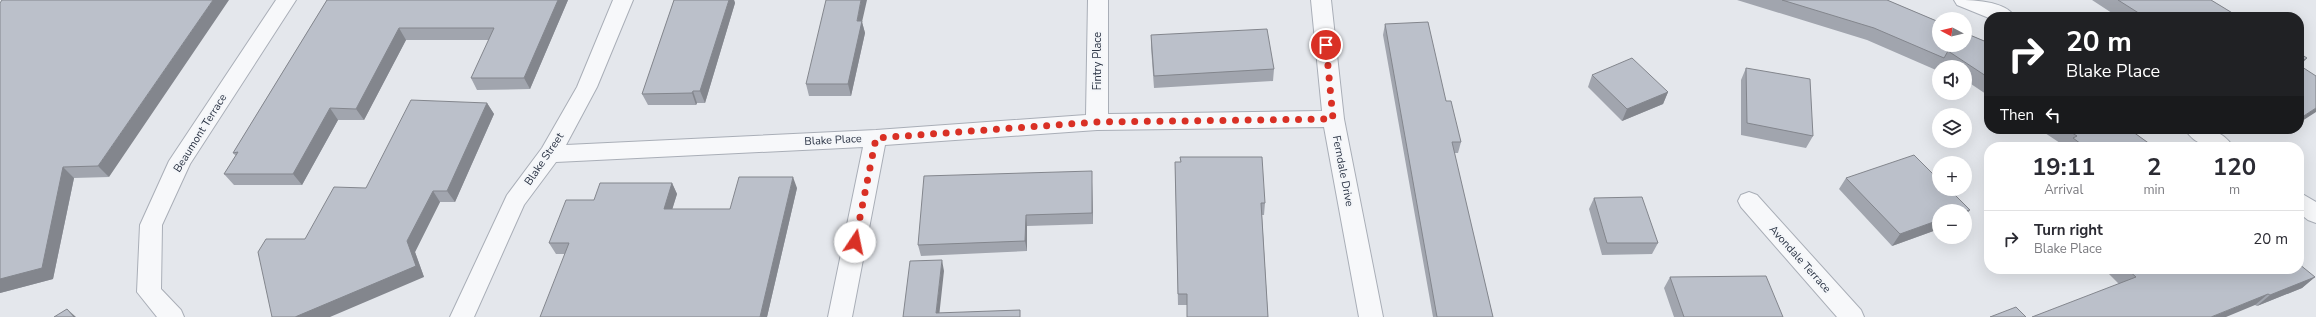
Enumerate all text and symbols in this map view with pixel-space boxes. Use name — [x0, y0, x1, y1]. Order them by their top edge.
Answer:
north arrow — [1932, 12, 1972, 52]
map controls — [1932, 12, 1972, 244]
text: 20 m — [2066, 23, 2132, 61]
pin — [1309, 28, 1343, 62]
icon: right — [2000, 28, 2052, 80]
street label: Fintry Place — [1090, 32, 1105, 90]
icon: arrive — [1315, 34, 1337, 56]
text: Blake Place — [2066, 59, 2160, 83]
button: sound — [1932, 60, 1972, 100]
street label: Beaumont Terrace — [170, 91, 230, 175]
icon: left — [2042, 104, 2064, 126]
text: Then — [2000, 105, 2034, 125]
button: layers — [1932, 108, 1972, 148]
street label: Blake Street — [521, 130, 567, 188]
street label: Blake Place — [804, 131, 862, 149]
street label: Ferndale Drive — [1329, 134, 1357, 208]
text: 19:11 — [2032, 151, 2095, 183]
text: 2 — [2147, 151, 2161, 183]
text: 120 — [2213, 151, 2256, 183]
button: + — [1932, 156, 1972, 196]
text: Arrival — [2044, 181, 2083, 199]
text: min — [2143, 181, 2165, 199]
text: m — [2229, 181, 2240, 199]
button: − — [1932, 204, 1972, 244]
text: Turn right — [2034, 220, 2103, 240]
position arrow — [834, 221, 876, 263]
street label: Avondale Terrace — [1766, 222, 1834, 296]
icon: right — [2000, 228, 2022, 250]
text: 20 m — [2253, 229, 2288, 249]
text: Blake Place — [2034, 240, 2102, 258]

